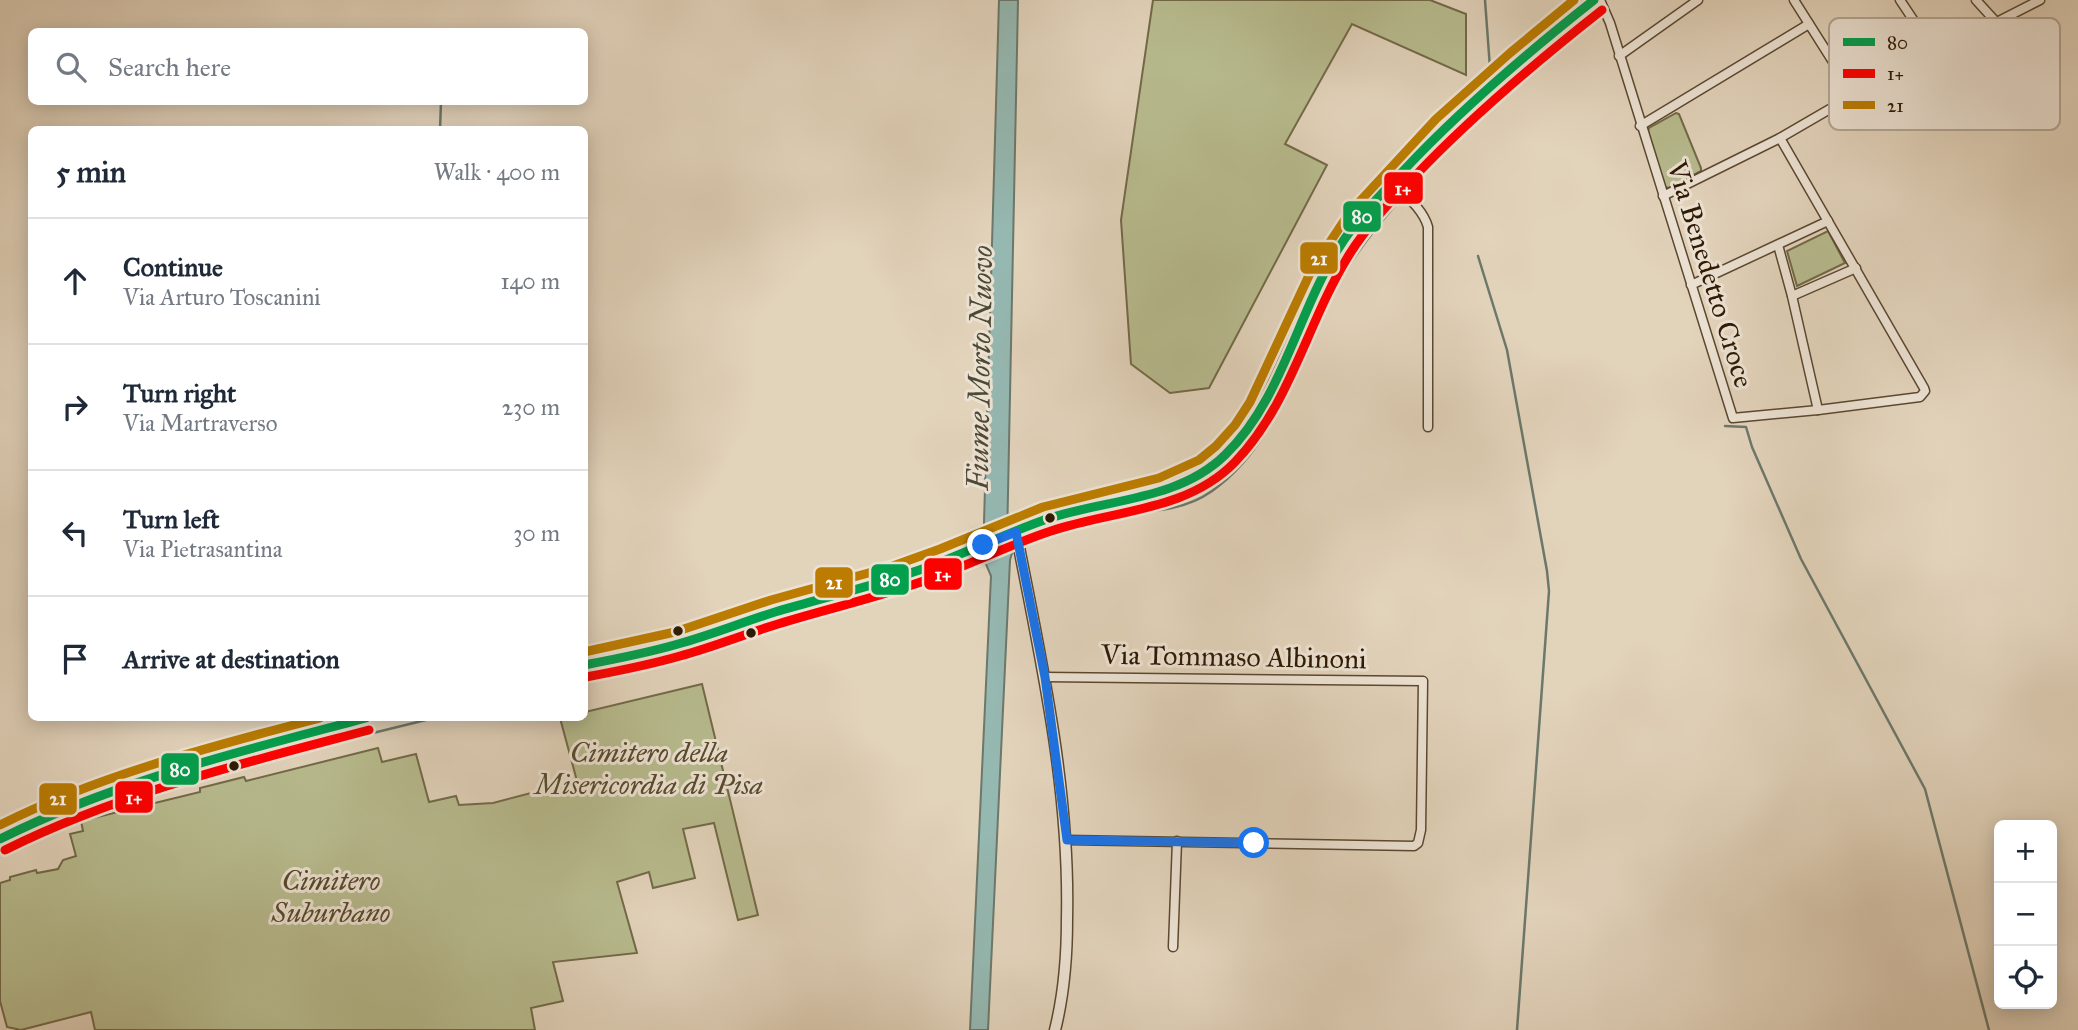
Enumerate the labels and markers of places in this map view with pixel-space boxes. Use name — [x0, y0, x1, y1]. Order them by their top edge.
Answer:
unlabelled marker — [1043, 511, 1057, 525]
unlabelled marker — [671, 624, 685, 638]
unlabelled marker — [744, 626, 758, 640]
unlabelled marker — [227, 759, 241, 773]

